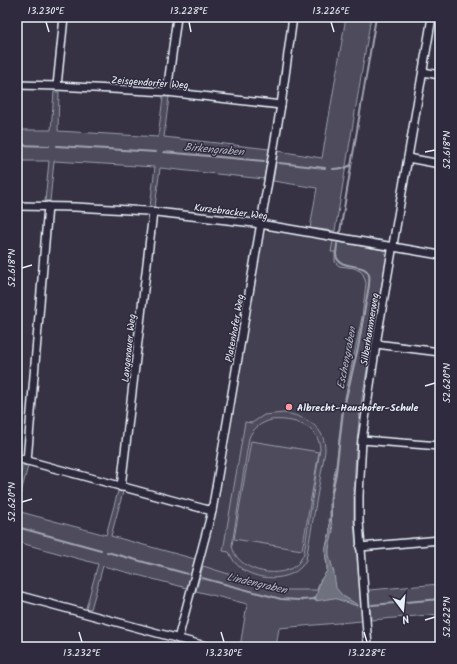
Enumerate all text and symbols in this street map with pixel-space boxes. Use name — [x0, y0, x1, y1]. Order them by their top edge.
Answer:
text: 13.230°E — [28, 3, 66, 19]
text: 13.228°E — [170, 3, 209, 19]
text: 13.226°E — [312, 3, 351, 19]
street label: Zeisgendorfer Weg — [111, 72, 189, 94]
text: 52.618°N — [439, 131, 455, 169]
water label: Birkengraben — [183, 138, 246, 162]
street label: Kurzebracker Weg — [193, 200, 269, 224]
text: 52.618°N — [4, 249, 20, 287]
street label: Silberhammerweg — [356, 292, 384, 366]
street label: Platenhofer Weg — [221, 293, 249, 363]
street label: Langenauer Weg — [117, 313, 141, 383]
water label: Eschengraben — [332, 324, 362, 391]
text: 52.620°N — [439, 363, 455, 403]
place label: Albrecht-Haushofer-Schule — [297, 400, 419, 416]
marker: Albrecht-Haushofer-Schule — [284, 402, 294, 412]
text: 52.620°N — [4, 482, 20, 522]
water label: Lindengraben — [225, 568, 290, 600]
north arrow — [383, 590, 423, 630]
text: 52.622°N — [439, 596, 455, 637]
text: N — [400, 609, 411, 628]
text: 13.232°E — [63, 645, 102, 661]
text: 13.230°E — [206, 645, 244, 661]
text: 13.228°E — [348, 645, 387, 661]

